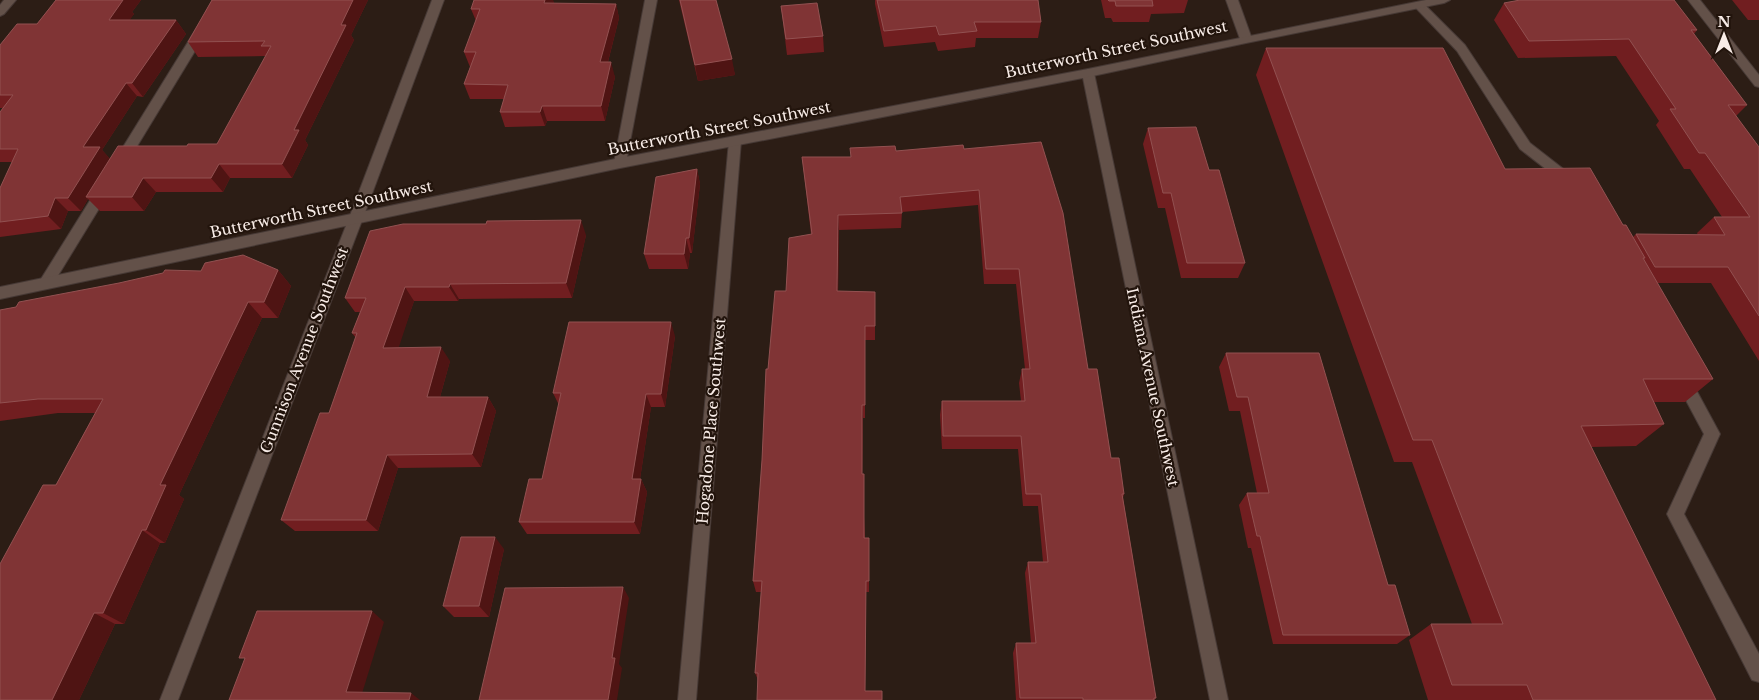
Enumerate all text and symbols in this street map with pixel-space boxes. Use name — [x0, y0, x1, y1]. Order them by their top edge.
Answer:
north arrow — [1699, 10, 1749, 60]
text: N — [1717, 13, 1731, 31]
street label: Butterworth Street Southwest — [1003, 16, 1229, 82]
street label: Butterworth Street Southwest — [606, 97, 832, 159]
street label: Butterworth Street Southwest — [208, 176, 434, 242]
street label: Gunnison Avenue Southwest — [256, 244, 352, 456]
street label: Indiana Avenue Southwest — [1123, 286, 1183, 488]
street label: Hogadone Place Southwest — [693, 317, 730, 525]

